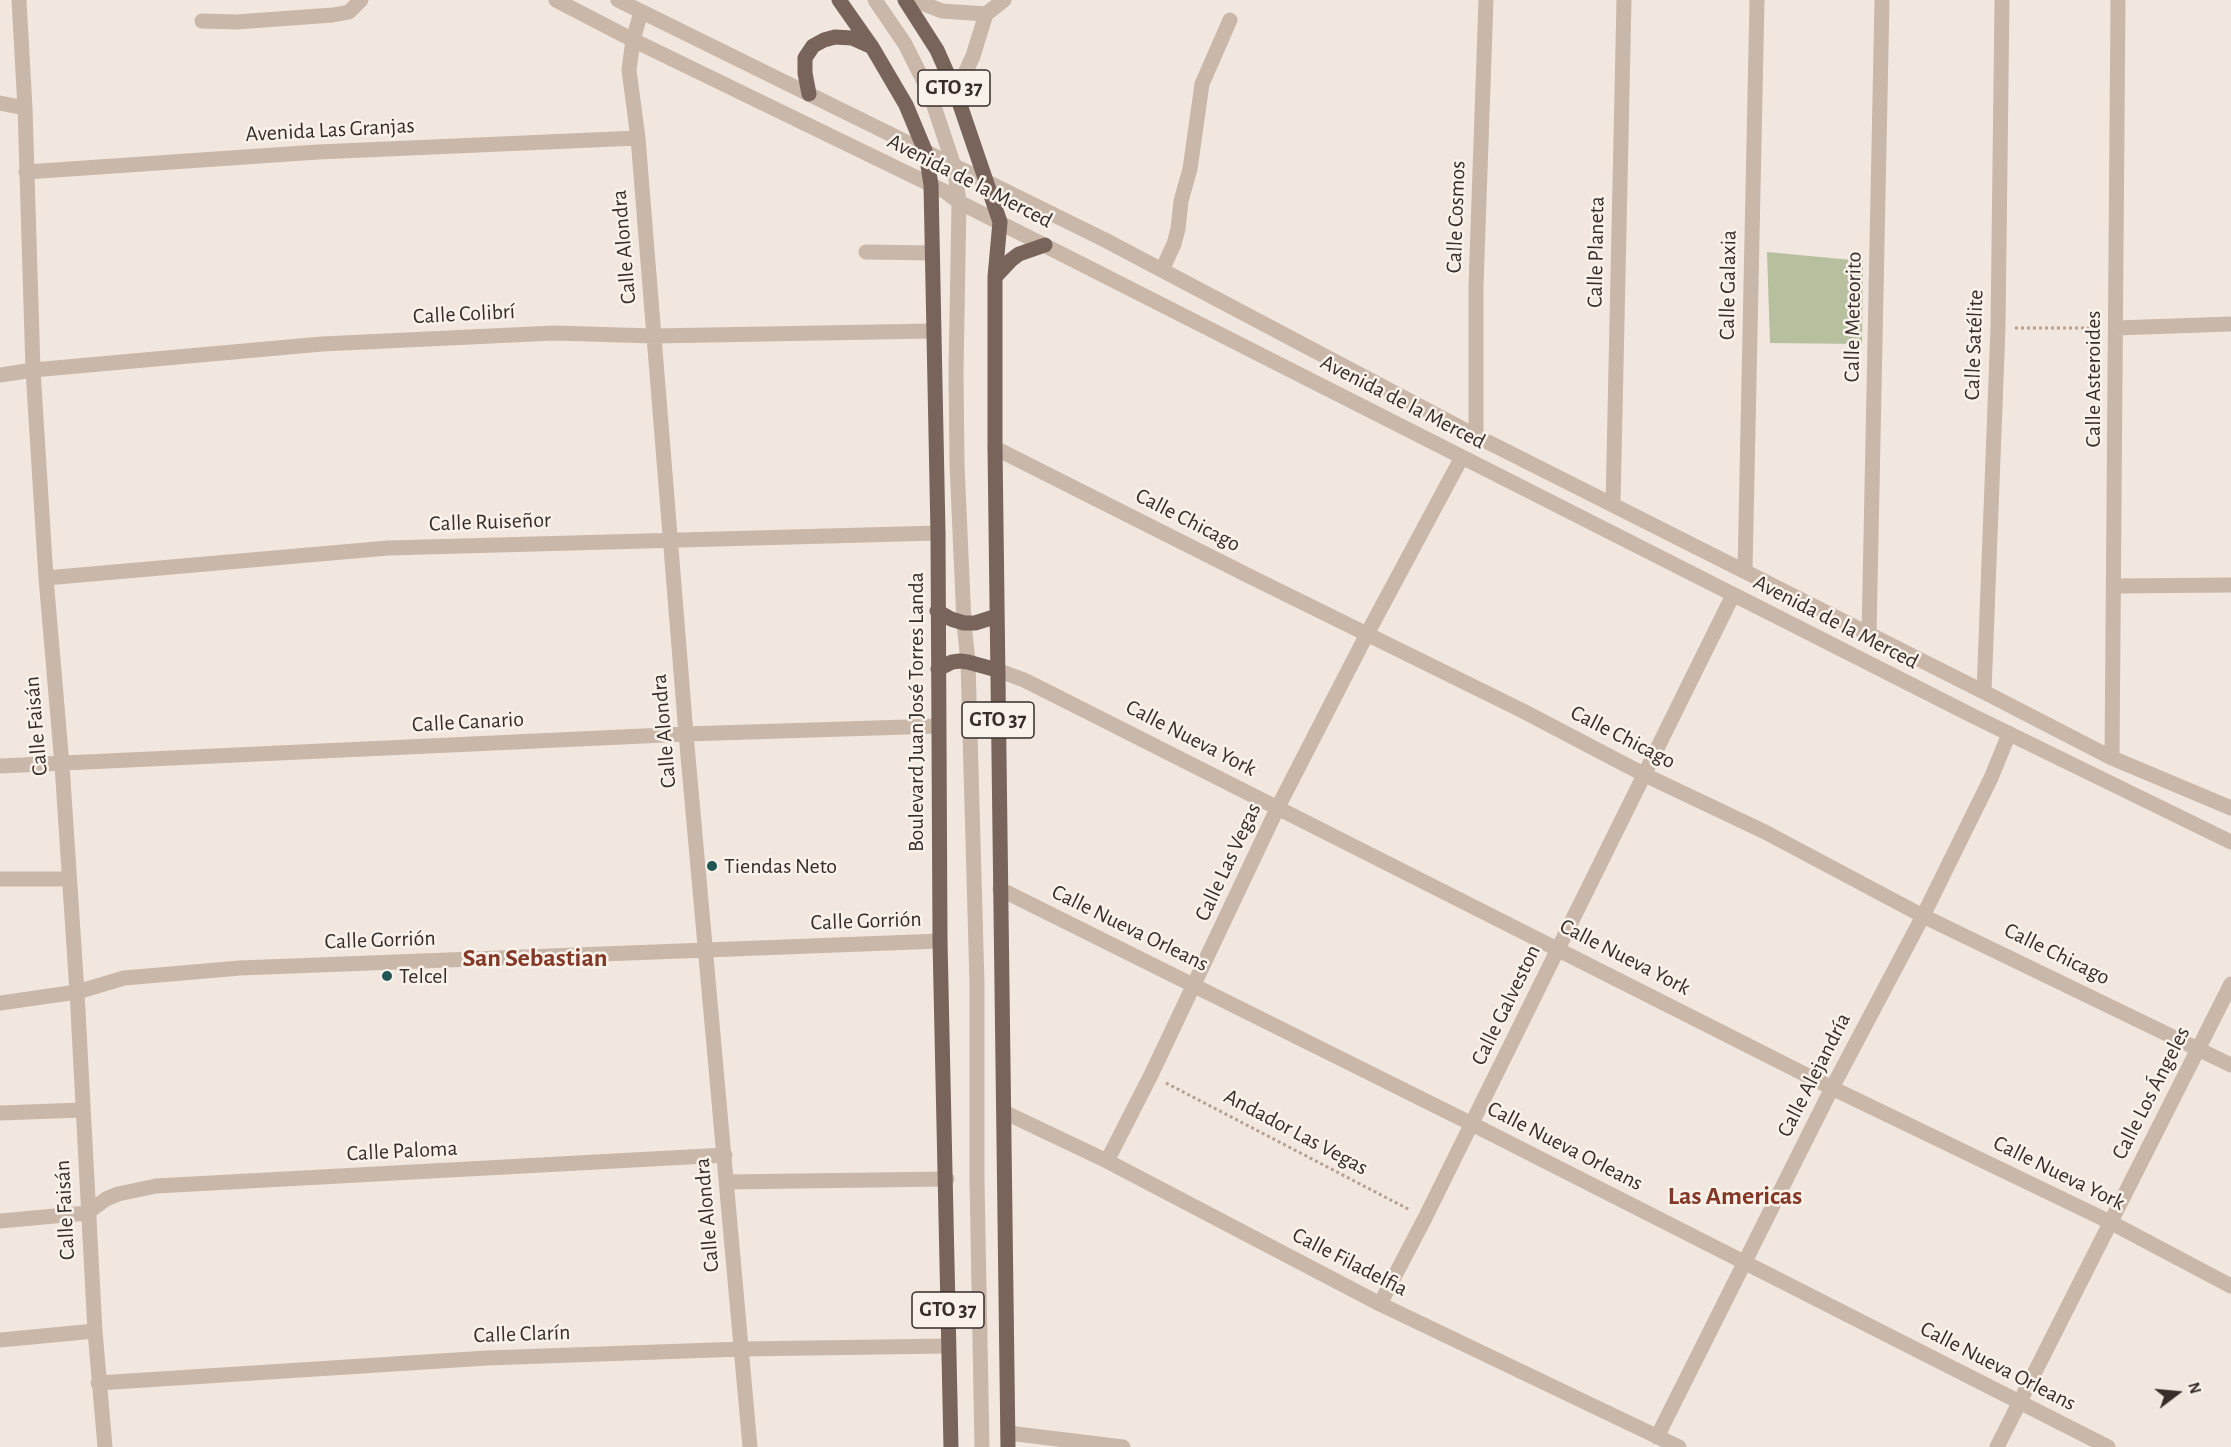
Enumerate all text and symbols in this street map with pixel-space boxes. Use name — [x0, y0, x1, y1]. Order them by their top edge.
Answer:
road number: GTO 37 — [918, 70, 990, 106]
street label: Avenida Las Granjas — [245, 112, 415, 148]
street label: Avenida de la Merced — [883, 128, 1057, 234]
street label: Calle Cosmos — [1441, 160, 1471, 274]
street label: Calle Alondra — [606, 189, 642, 305]
street label: Calle Planeta — [1582, 196, 1610, 308]
street label: Calle Galaxia — [1714, 230, 1742, 340]
street label: Calle Meteorito — [1839, 251, 1867, 383]
street label: Calle Satélite — [1959, 289, 1989, 401]
street label: Calle Colibrí — [412, 298, 516, 330]
street label: Calle Asteroides — [2080, 311, 2106, 447]
street label: Avenida de la Merced — [1316, 349, 1490, 455]
street label: Calle Chicago — [1131, 482, 1245, 558]
street label: Calle Ruiseñor — [429, 507, 551, 537]
street label: Avenida de la Merced — [1749, 569, 1923, 675]
street label: Boulevard Juan José Torres Landa — [903, 572, 929, 852]
street label: Calle Alondra — [646, 673, 682, 789]
street label: Calle Faisán — [18, 675, 54, 777]
street label: Calle Nueva York — [1121, 694, 1261, 782]
street label: Calle Chicago — [1566, 699, 1680, 775]
road number: GTO 37 — [962, 702, 1034, 738]
street label: Calle Canario — [411, 706, 525, 738]
street label: Calle Las Vegas — [1189, 799, 1267, 925]
place label: Tiendas Neto — [724, 853, 837, 879]
marker: Tiendas Neto — [705, 859, 719, 873]
street label: Calle Nueva Orleans — [1047, 879, 1213, 977]
street label: Calle Gorrión — [810, 906, 922, 936]
street label: Calle Nueva York — [1555, 913, 1695, 1001]
street label: Calle Chicago — [2000, 917, 2114, 991]
street label: Calle Gorrión — [324, 925, 436, 955]
street label: Calle Galveston — [1465, 940, 1547, 1070]
district label: San Sebastian — [462, 942, 608, 974]
place label: Telcel — [399, 963, 448, 989]
marker: Telcel — [380, 969, 394, 983]
street label: Calle Alejandría — [1771, 1009, 1857, 1141]
street label: Calle Los Ángeles — [2106, 1022, 2196, 1164]
street label: Andador Las Vegas — [1219, 1083, 1373, 1181]
street label: Calle Nueva Orleans — [1483, 1095, 1647, 1197]
street label: Calle Nueva York — [1989, 1130, 2129, 1216]
street label: Calle Paloma — [346, 1135, 458, 1167]
street label: Calle Alondra — [689, 1157, 725, 1273]
street label: Calle Faisán — [49, 1159, 81, 1261]
district label: Las Americas — [1668, 1180, 1802, 1212]
street label: Calle Filadelfia — [1288, 1222, 1412, 1302]
road number: GTO 37 — [912, 1292, 984, 1328]
street label: Calle Nueva Orleans — [1916, 1315, 2080, 1417]
street label: Calle Clarín — [473, 1319, 571, 1349]
north arrow — [2147, 1363, 2207, 1423]
text: N — [2185, 1380, 2204, 1396]

